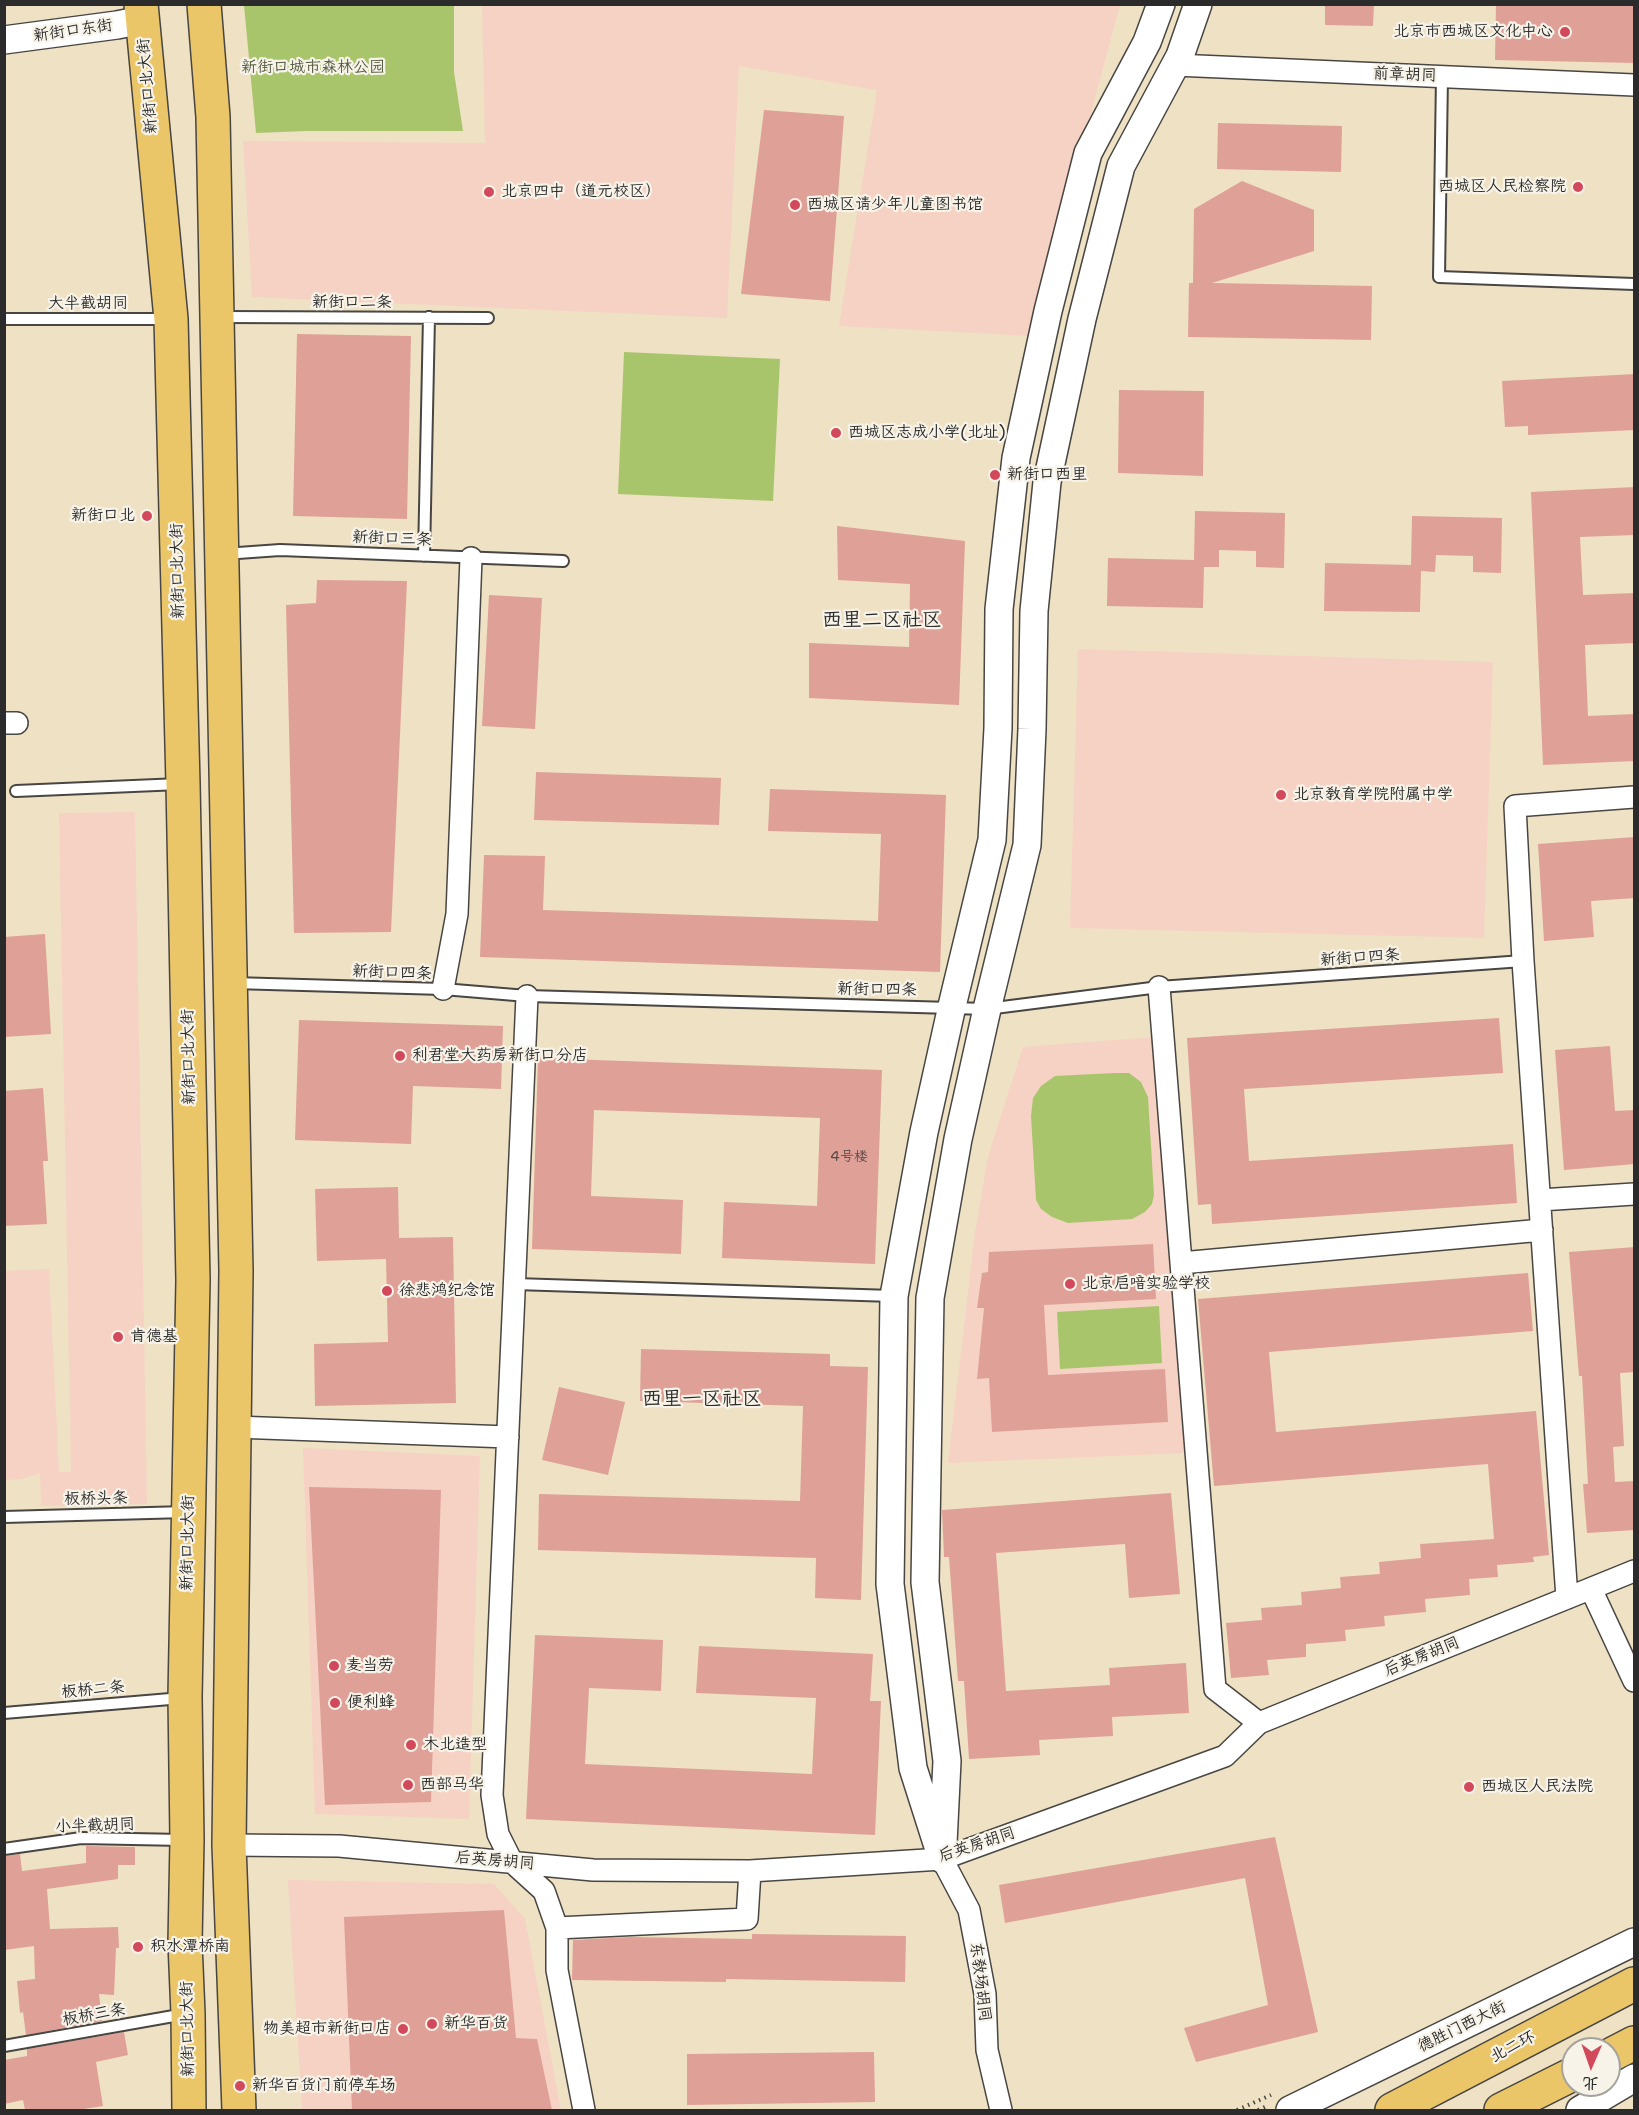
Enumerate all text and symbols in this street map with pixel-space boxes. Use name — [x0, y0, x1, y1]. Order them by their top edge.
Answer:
street label: 新街口东街 — [32, 16, 114, 46]
place label: 北京市西城区文化中心 — [1393, 22, 1553, 42]
marker: 北京市西城区文化中心 — [1558, 25, 1572, 39]
street label: 新街口北大街 — [134, 37, 162, 135]
park label: 新街口城市森林公园 — [241, 58, 385, 78]
street label: 前章胡同 — [1373, 64, 1437, 86]
place label: 西城区人民检察院 — [1438, 177, 1566, 197]
marker: 西城区人民检察院 — [1571, 180, 1585, 194]
place label: 北京四中（道元校区） — [501, 182, 661, 202]
marker: 北京四中（道元校区） — [482, 185, 496, 199]
place label: 西城区请少年儿童图书馆 — [807, 195, 983, 215]
marker: 西城区请少年儿童图书馆 — [788, 198, 802, 212]
street label: 新街口二条 — [312, 293, 392, 313]
street label: 大半截胡同 — [48, 294, 128, 314]
place label: 西城区志成小学(北址) — [848, 423, 1006, 443]
marker: 西城区志成小学(北址) — [829, 426, 843, 440]
place label: 新街口西里 — [1007, 465, 1087, 485]
marker: 新街口西里 — [988, 468, 1002, 482]
place label: 新街口北 — [71, 506, 135, 526]
marker: 新街口北 — [140, 509, 154, 523]
street label: 新街口北大街 — [168, 523, 188, 619]
street label: 新街口三条 — [352, 528, 432, 550]
district label: 西里二区社区 — [822, 609, 942, 633]
place label: 北京教育学院附属中学 — [1293, 785, 1453, 805]
marker: 北京教育学院附属中学 — [1274, 788, 1288, 802]
street label: 新街口四条 — [1319, 946, 1401, 970]
street label: 新街口四条 — [352, 962, 432, 984]
street label: 新街口四条 — [837, 980, 917, 1000]
street label: 新街口北大街 — [179, 1009, 199, 1105]
place label: 利君堂大药房新街口分店 — [412, 1046, 588, 1066]
marker: 利君堂大药房新街口分店 — [393, 1049, 407, 1063]
house number: 4号楼 — [830, 1149, 868, 1165]
place label: 北京启喑实验学校 — [1082, 1274, 1210, 1294]
marker: 北京启喑实验学校 — [1063, 1277, 1077, 1291]
place label: 徐悲鸿纪念馆 — [399, 1281, 495, 1301]
marker: 徐悲鸿纪念馆 — [380, 1284, 394, 1298]
place label: 肯德基 — [130, 1327, 178, 1347]
marker: 肯德基 — [111, 1330, 125, 1344]
district label: 西里一区社区 — [642, 1388, 762, 1412]
street label: 板桥头条 — [64, 1489, 128, 1509]
street label: 新街口北大街 — [178, 1495, 198, 1591]
street label: 后英房胡同 — [1381, 1633, 1463, 1681]
place label: 麦当劳 — [346, 1656, 394, 1676]
marker: 麦当劳 — [327, 1659, 341, 1673]
street label: 板桥二条 — [60, 1678, 126, 1702]
place label: 便利蜂 — [347, 1693, 395, 1713]
marker: 便利蜂 — [328, 1696, 342, 1710]
place label: 木北造型 — [423, 1735, 487, 1755]
marker: 木北造型 — [404, 1738, 418, 1752]
place label: 西部马华 — [420, 1775, 484, 1795]
place label: 西城区人民法院 — [1481, 1777, 1593, 1797]
marker: 西部马华 — [401, 1778, 415, 1792]
marker: 西城区人民法院 — [1462, 1780, 1476, 1794]
street label: 小半截胡同 — [55, 1815, 135, 1837]
street label: 后英房胡同 — [936, 1824, 1018, 1866]
street label: 后英房胡同 — [454, 1848, 536, 1874]
place label: 积水潭桥南 — [150, 1937, 230, 1957]
marker: 积水潭桥南 — [131, 1940, 145, 1954]
street label: 东教场胡同 — [966, 1941, 994, 2023]
street label: 新街口北大街 — [178, 1981, 198, 2077]
street label: 德胜门西大街 — [1415, 1997, 1509, 2057]
street label: 板桥三条 — [61, 2000, 127, 2030]
place label: 新华百货 — [444, 2014, 508, 2034]
marker: 新华百货 — [425, 2017, 439, 2031]
place label: 物美超市新街口店 — [263, 2019, 391, 2039]
marker: 物美超市新街口店 — [396, 2022, 410, 2036]
street label: 北二环 — [1487, 2027, 1539, 2067]
north arrow — [1561, 2037, 1621, 2097]
text: 北 — [1582, 2073, 1599, 2094]
place label: 新华百货门前停车场 — [252, 2076, 396, 2096]
marker: 新华百货门前停车场 — [233, 2079, 247, 2093]

